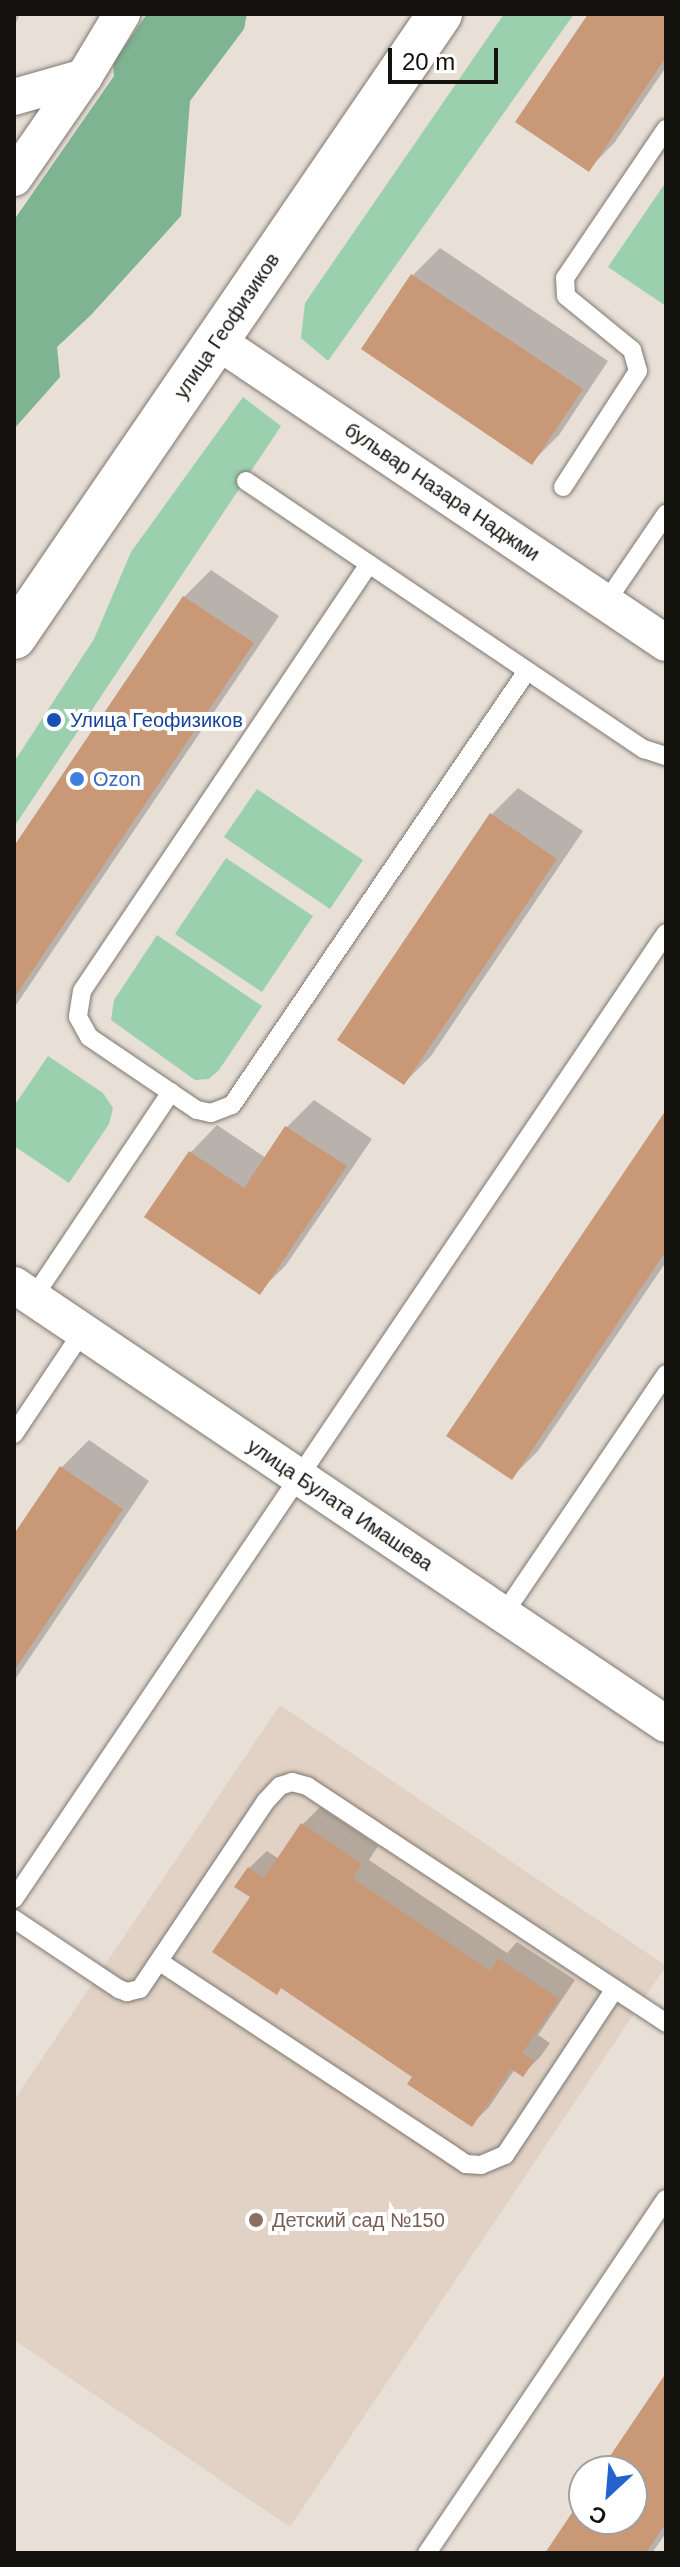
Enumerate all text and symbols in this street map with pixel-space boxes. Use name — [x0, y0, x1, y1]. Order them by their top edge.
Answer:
scale bar — [392, 32, 502, 82]
text: 20 m — [402, 48, 455, 75]
street label: улица Геофизиков — [169, 248, 285, 404]
street label: бульвар Назара Наджми — [340, 418, 544, 566]
place label: Улица Геофизиков — [70, 708, 243, 732]
marker: Улица Геофизиков — [45, 711, 63, 729]
place label: Ozon — [93, 767, 141, 791]
marker: Ozon — [68, 770, 86, 788]
street label: улица Булата Имашева — [243, 1434, 437, 1576]
place label: Детский сад №150 — [272, 2208, 445, 2232]
marker: Детский сад №150 — [247, 2211, 265, 2229]
north arrow — [568, 2455, 648, 2535]
text: С — [586, 2501, 611, 2530]

